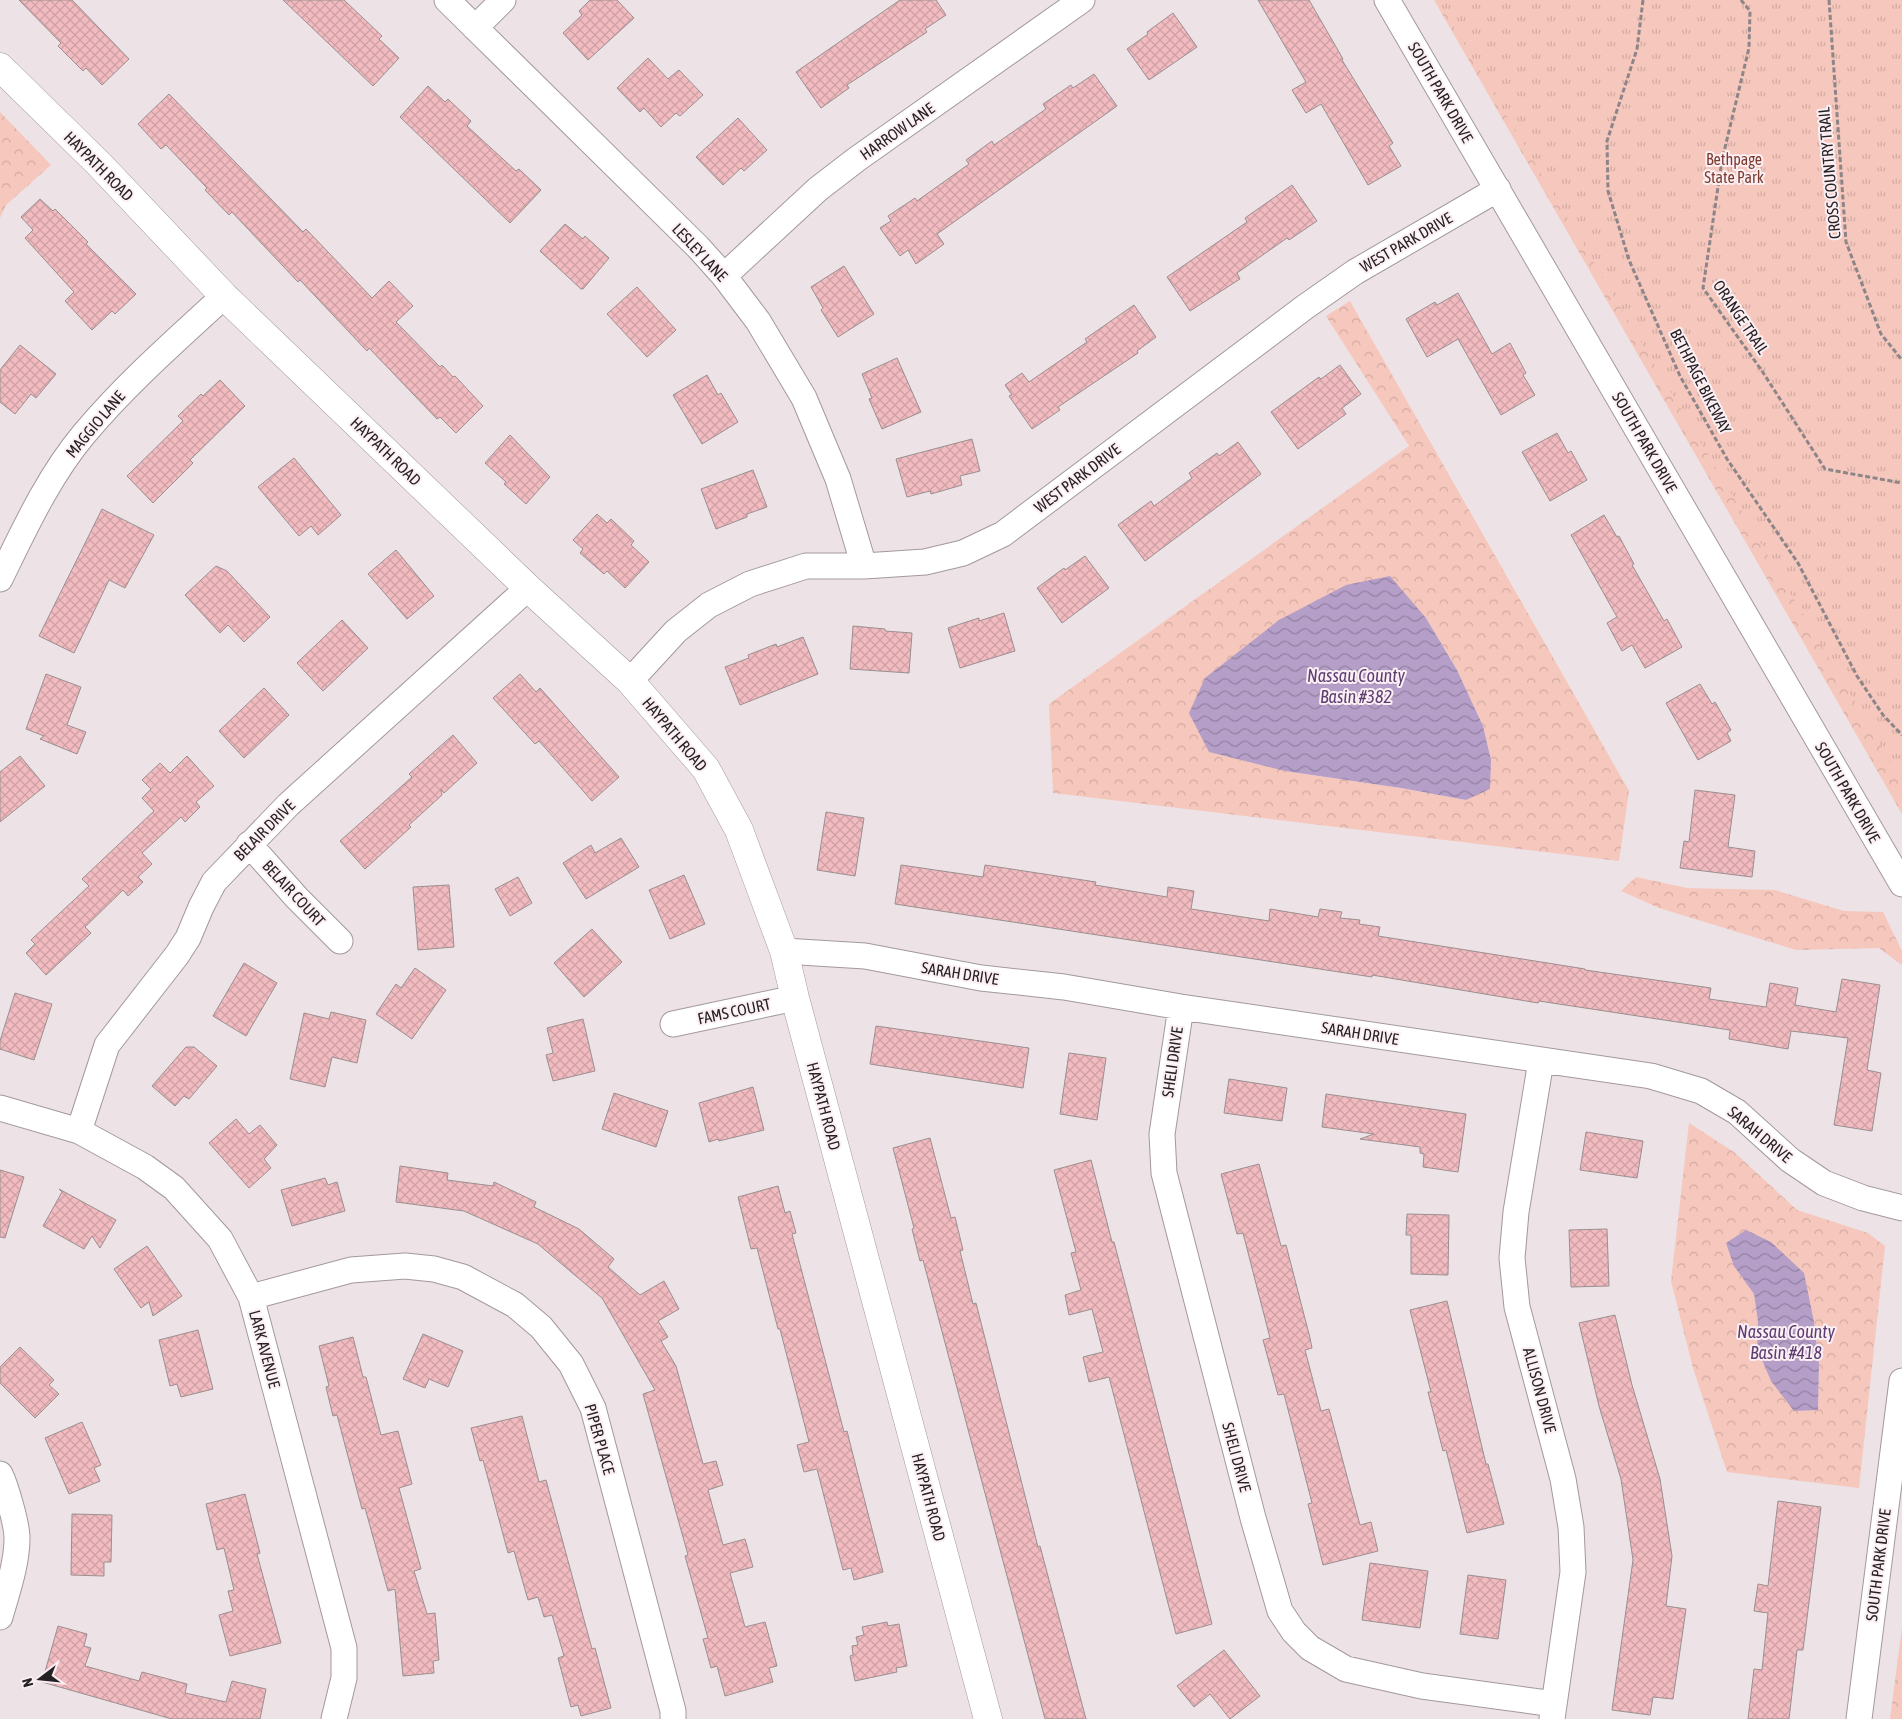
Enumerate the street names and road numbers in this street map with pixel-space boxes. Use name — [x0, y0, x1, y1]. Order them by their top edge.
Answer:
street label: SOUTH PARK DRIVE — [1405, 39, 1477, 145]
street label: HARROW LANE — [857, 99, 938, 163]
street label: CROSS COUNTRY TRAIL — [1814, 105, 1844, 240]
street label: HAYPATH ROAD — [61, 128, 137, 204]
street label: WEST PARK DRIVE — [1357, 208, 1455, 276]
street label: LESLEY LANE — [669, 219, 731, 285]
street label: ORANGE TRAIL — [1710, 277, 1773, 358]
street label: BETHPAGE BIKEWAY — [1667, 326, 1736, 437]
street label: MAGGIO LANE — [62, 387, 128, 461]
street label: SOUTH PARK DRIVE — [1609, 389, 1681, 495]
street label: HAYPATH ROAD — [347, 413, 425, 489]
street label: WEST PARK DRIVE — [1030, 440, 1124, 516]
street label: HAYPATH ROAD — [639, 694, 711, 774]
street label: SOUTH PARK DRIVE — [1812, 739, 1884, 845]
street label: BELAIR DRIVE — [230, 796, 298, 864]
street label: BELAIR COURT — [259, 856, 329, 930]
street label: SARAH DRIVE — [920, 958, 1000, 988]
street label: FAMS COURT — [696, 994, 772, 1028]
street label: SARAH DRIVE — [1320, 1018, 1400, 1048]
street label: SHELI DRIVE — [1158, 1025, 1186, 1098]
street label: HAYPATH ROAD — [804, 1060, 844, 1152]
street label: SARAH DRIVE — [1724, 1102, 1796, 1166]
street label: LARK AVENUE — [246, 1308, 284, 1390]
street label: ALLISON DRIVE — [1520, 1345, 1560, 1435]
street label: PIPER PLACE — [581, 1402, 619, 1477]
street label: SHELI DRIVE — [1219, 1420, 1255, 1494]
street label: HAYPATH ROAD — [909, 1451, 949, 1543]
street label: SOUTH PARK DRIVE — [1862, 1508, 1894, 1622]

